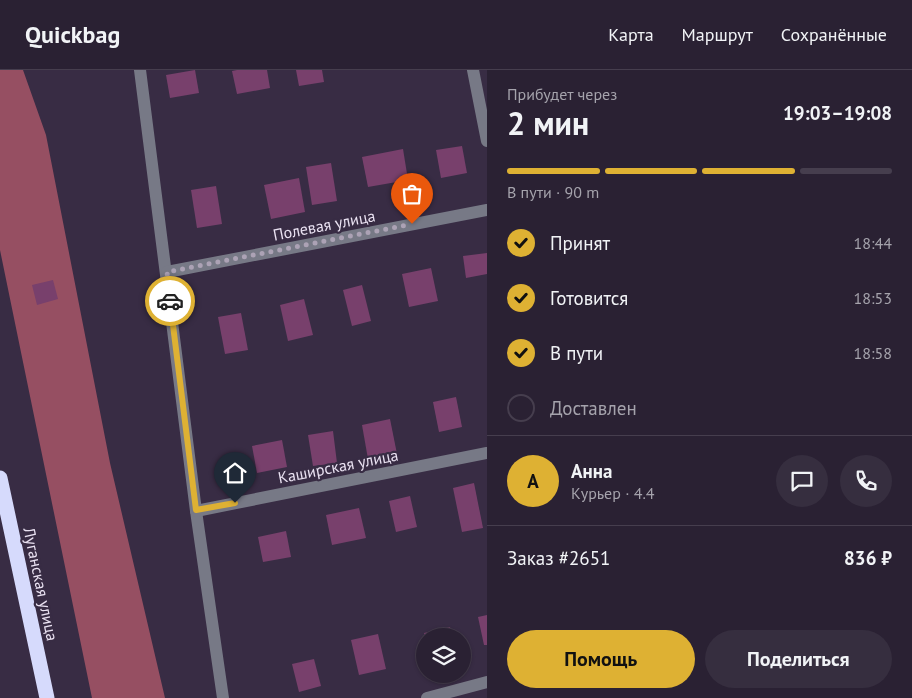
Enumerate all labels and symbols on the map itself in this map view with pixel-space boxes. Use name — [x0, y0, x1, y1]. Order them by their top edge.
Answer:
pin — [391, 173, 433, 224]
street label: Полевая улица — [271, 205, 377, 245]
courier — [145, 276, 195, 326]
street label: Каширская улица — [276, 445, 400, 487]
pin — [214, 452, 256, 503]
street label: Луганская улица — [19, 525, 63, 642]

